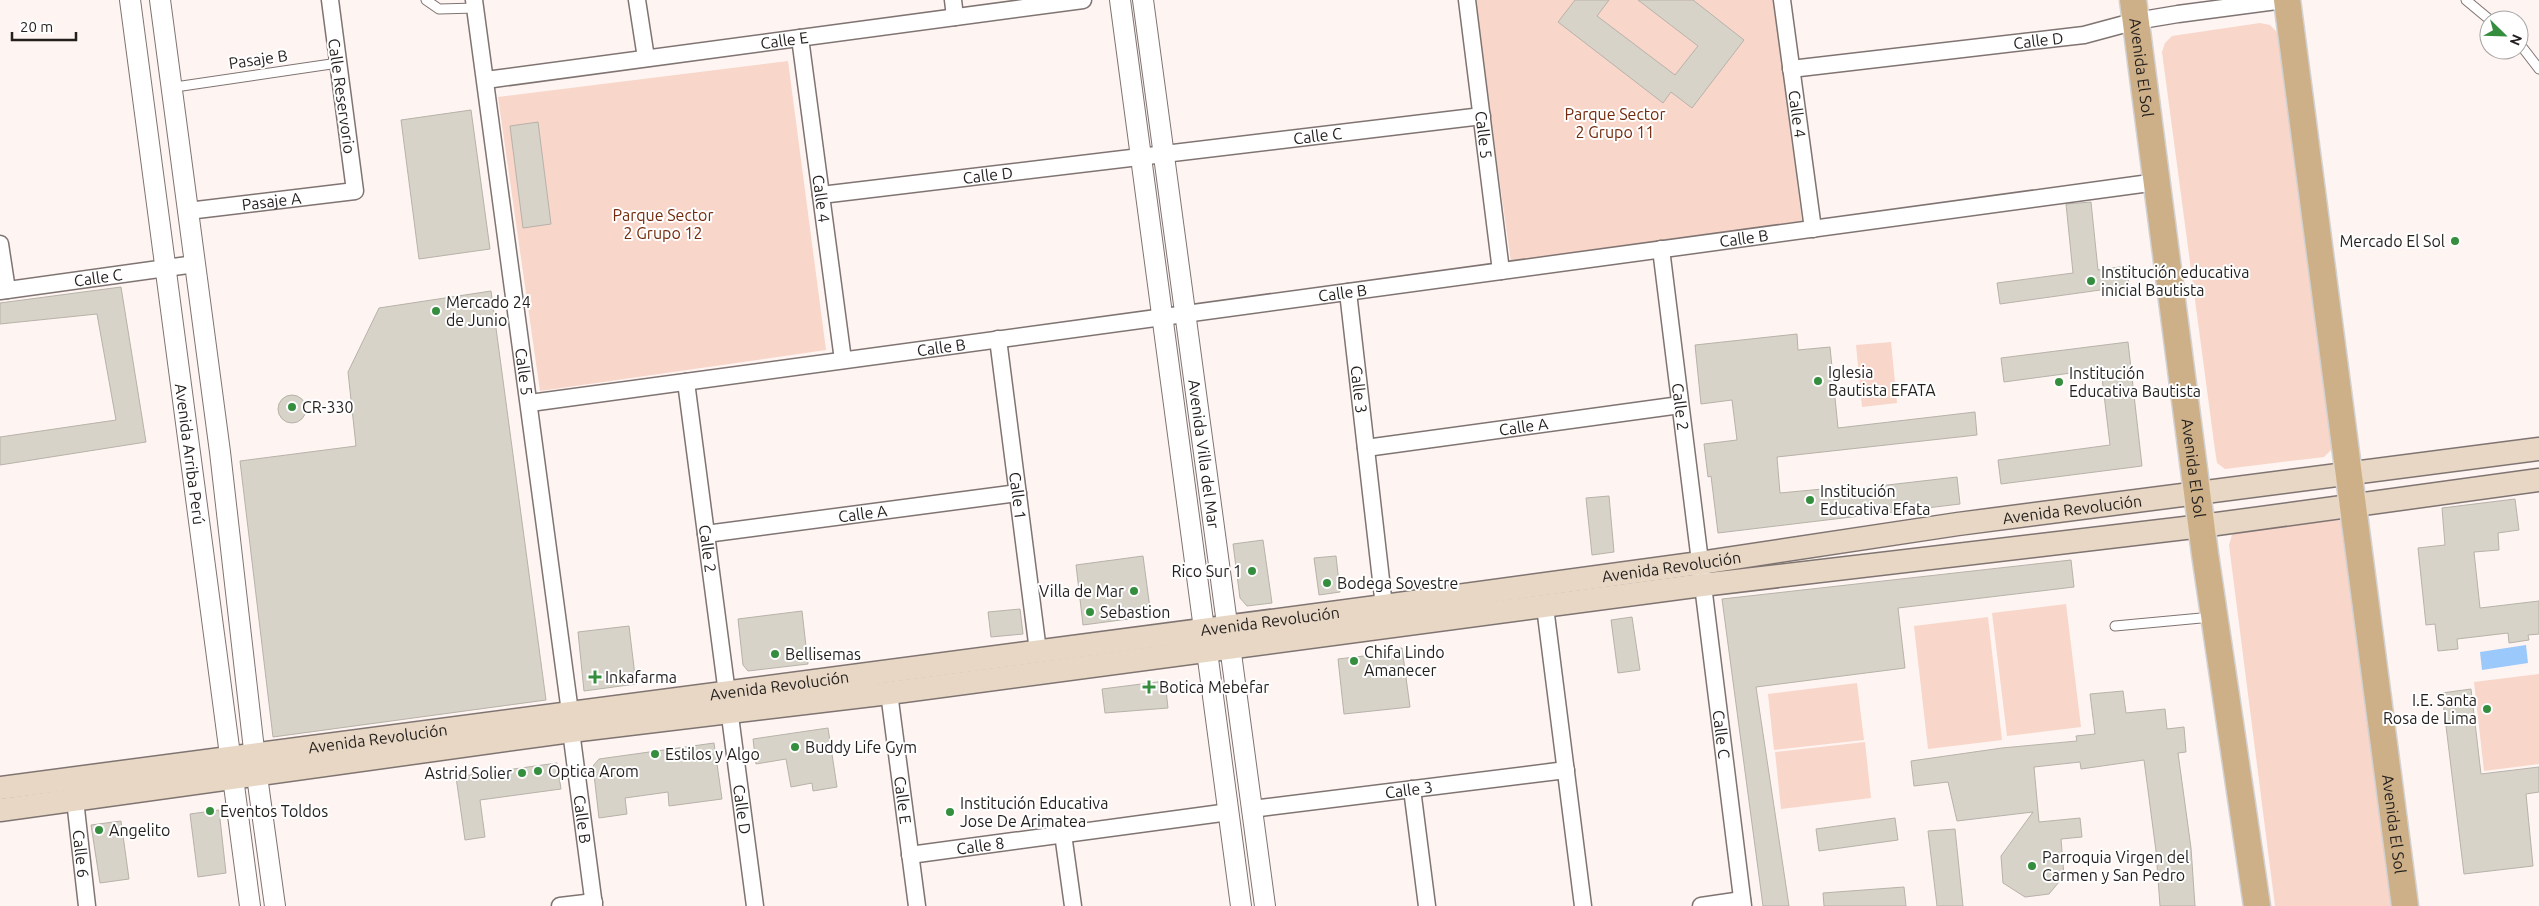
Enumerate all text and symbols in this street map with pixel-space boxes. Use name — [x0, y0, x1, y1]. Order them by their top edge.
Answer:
scale bar — [12, 10, 76, 42]
north arrow — [2479, 10, 2529, 60]
street label: Avenida El Sol — [2126, 17, 2157, 118]
text: 20 m — [20, 18, 53, 35]
street label: Calle E — [759, 28, 809, 52]
street label: Calle D — [2012, 28, 2064, 52]
text: N — [2507, 32, 2525, 48]
street label: Calle Reservorio — [325, 37, 359, 155]
street label: Pasaje B — [227, 46, 289, 72]
street label: Calle 4 — [1785, 89, 1810, 139]
park label: Parque Sector 2 Grupo 11 — [1564, 105, 1666, 141]
street label: Calle 5 — [1472, 110, 1496, 160]
street label: Calle C — [1292, 124, 1343, 147]
street label: Calle D — [962, 163, 1014, 187]
street label: Calle 4 — [809, 174, 834, 224]
street label: Pasaje A — [241, 188, 303, 213]
park label: Parque Sector 2 Grupo 12 — [612, 206, 714, 242]
street label: Calle B — [1718, 226, 1769, 250]
place label: Mercado El Sol — [2339, 232, 2445, 250]
marker: Mercado El Sol — [2449, 235, 2461, 247]
place label: Institución educativa inicial Bautista — [2101, 263, 2249, 299]
street label: Calle C — [73, 265, 124, 290]
marker: Institución educativa inicial Bautista — [2085, 275, 2097, 287]
street label: Calle B — [1317, 280, 1368, 305]
place label: Mercado 24 de Junio — [446, 293, 531, 329]
marker: Mercado 24 de Junio — [430, 305, 442, 317]
street label: Calle B — [916, 335, 967, 359]
street label: Calle 5 — [512, 347, 536, 397]
place label: Iglesia Bautista EFATA — [1828, 363, 1936, 399]
street label: Calle 3 — [1347, 364, 1371, 414]
place label: Institución Educativa Bautista — [2069, 364, 2201, 400]
marker: Iglesia Bautista EFATA — [1812, 375, 1824, 387]
marker: Institución Educativa Bautista — [2053, 376, 2065, 388]
street label: Avenida Villa del Mar — [1185, 378, 1223, 530]
street label: Avenida Arriba Perú — [172, 382, 208, 526]
street label: Calle 2 — [1669, 382, 1693, 432]
place label: CR-330 — [302, 398, 353, 416]
marker: CR-330 — [286, 401, 298, 413]
street label: Calle A — [1498, 414, 1550, 439]
street label: Avenida El Sol — [2178, 417, 2209, 519]
street label: Calle 1 — [1006, 471, 1030, 521]
place label: Institución Educativa Efata — [1820, 482, 1931, 518]
street label: Avenida Revolución — [2002, 491, 2143, 527]
marker: Institución Educativa Efata — [1804, 494, 1816, 506]
street label: Calle A — [837, 501, 889, 526]
street label: Calle 2 — [696, 524, 720, 574]
street label: Avenida Revolución — [1601, 548, 1742, 585]
place label: Rico Sur 1 — [1171, 562, 1242, 580]
marker: Rico Sur 1 — [1246, 565, 1258, 577]
place label: Bodega Sovestre — [1337, 574, 1458, 592]
marker: Bodega Sovestre — [1321, 577, 1333, 589]
place label: Villa de Mar — [1039, 582, 1124, 600]
marker: Villa de Mar — [1128, 585, 1140, 597]
place label: Sebastion — [1100, 603, 1170, 621]
street label: Avenida Revolución — [1199, 603, 1341, 639]
marker: Sebastion — [1084, 606, 1096, 618]
place label: Chifa Lindo Amanecer — [1364, 643, 1445, 679]
place label: Bellisemas — [785, 645, 861, 663]
marker: Bellisemas — [769, 648, 781, 660]
marker: Chifa Lindo Amanecer — [1348, 655, 1360, 667]
street label: Avenida Revolución — [709, 667, 850, 704]
place label: Inkafarma — [605, 668, 677, 686]
marker: Inkafarma — [589, 671, 601, 683]
place label: Botica Mebefar — [1159, 678, 1269, 696]
marker: Botica Mebefar — [1143, 681, 1155, 693]
place label: I.E. Santa Rosa de Lima — [2383, 691, 2477, 727]
marker: I.E. Santa Rosa de Lima — [2481, 703, 2493, 715]
street label: Calle C — [1710, 709, 1734, 760]
street label: Avenida Revolución — [307, 720, 448, 756]
place label: Buddy Life Gym — [805, 738, 917, 756]
marker: Buddy Life Gym — [789, 741, 801, 753]
place label: Estilos y Algo — [665, 745, 760, 763]
marker: Estilos y Algo — [649, 748, 661, 760]
place label: Optica Arom — [548, 762, 639, 780]
place label: Astrid Solier — [424, 764, 512, 782]
marker: Optica Arom — [532, 765, 544, 777]
marker: Astrid Solier — [516, 767, 528, 779]
street label: Avenida El Sol — [2379, 773, 2410, 875]
street label: Calle E — [891, 775, 915, 825]
street label: Calle 3 — [1384, 778, 1434, 801]
street label: Calle D — [730, 783, 754, 835]
street label: Calle B — [570, 794, 595, 845]
place label: Institución Educativa Jose De Arimatea — [960, 794, 1108, 830]
place label: Eventos Toldos — [220, 802, 328, 820]
marker: Eventos Toldos — [204, 805, 216, 817]
marker: Institución Educativa Jose De Arimatea — [944, 806, 956, 818]
place label: Angelito — [109, 821, 170, 839]
marker: Angelito — [93, 824, 105, 836]
street label: Calle 6 — [69, 829, 93, 879]
street label: Calle 8 — [955, 833, 1005, 858]
place label: Parroquia Virgen del Carmen y San Pedro — [2042, 848, 2189, 884]
marker: Parroquia Virgen del Carmen y San Pedro — [2026, 860, 2038, 872]

